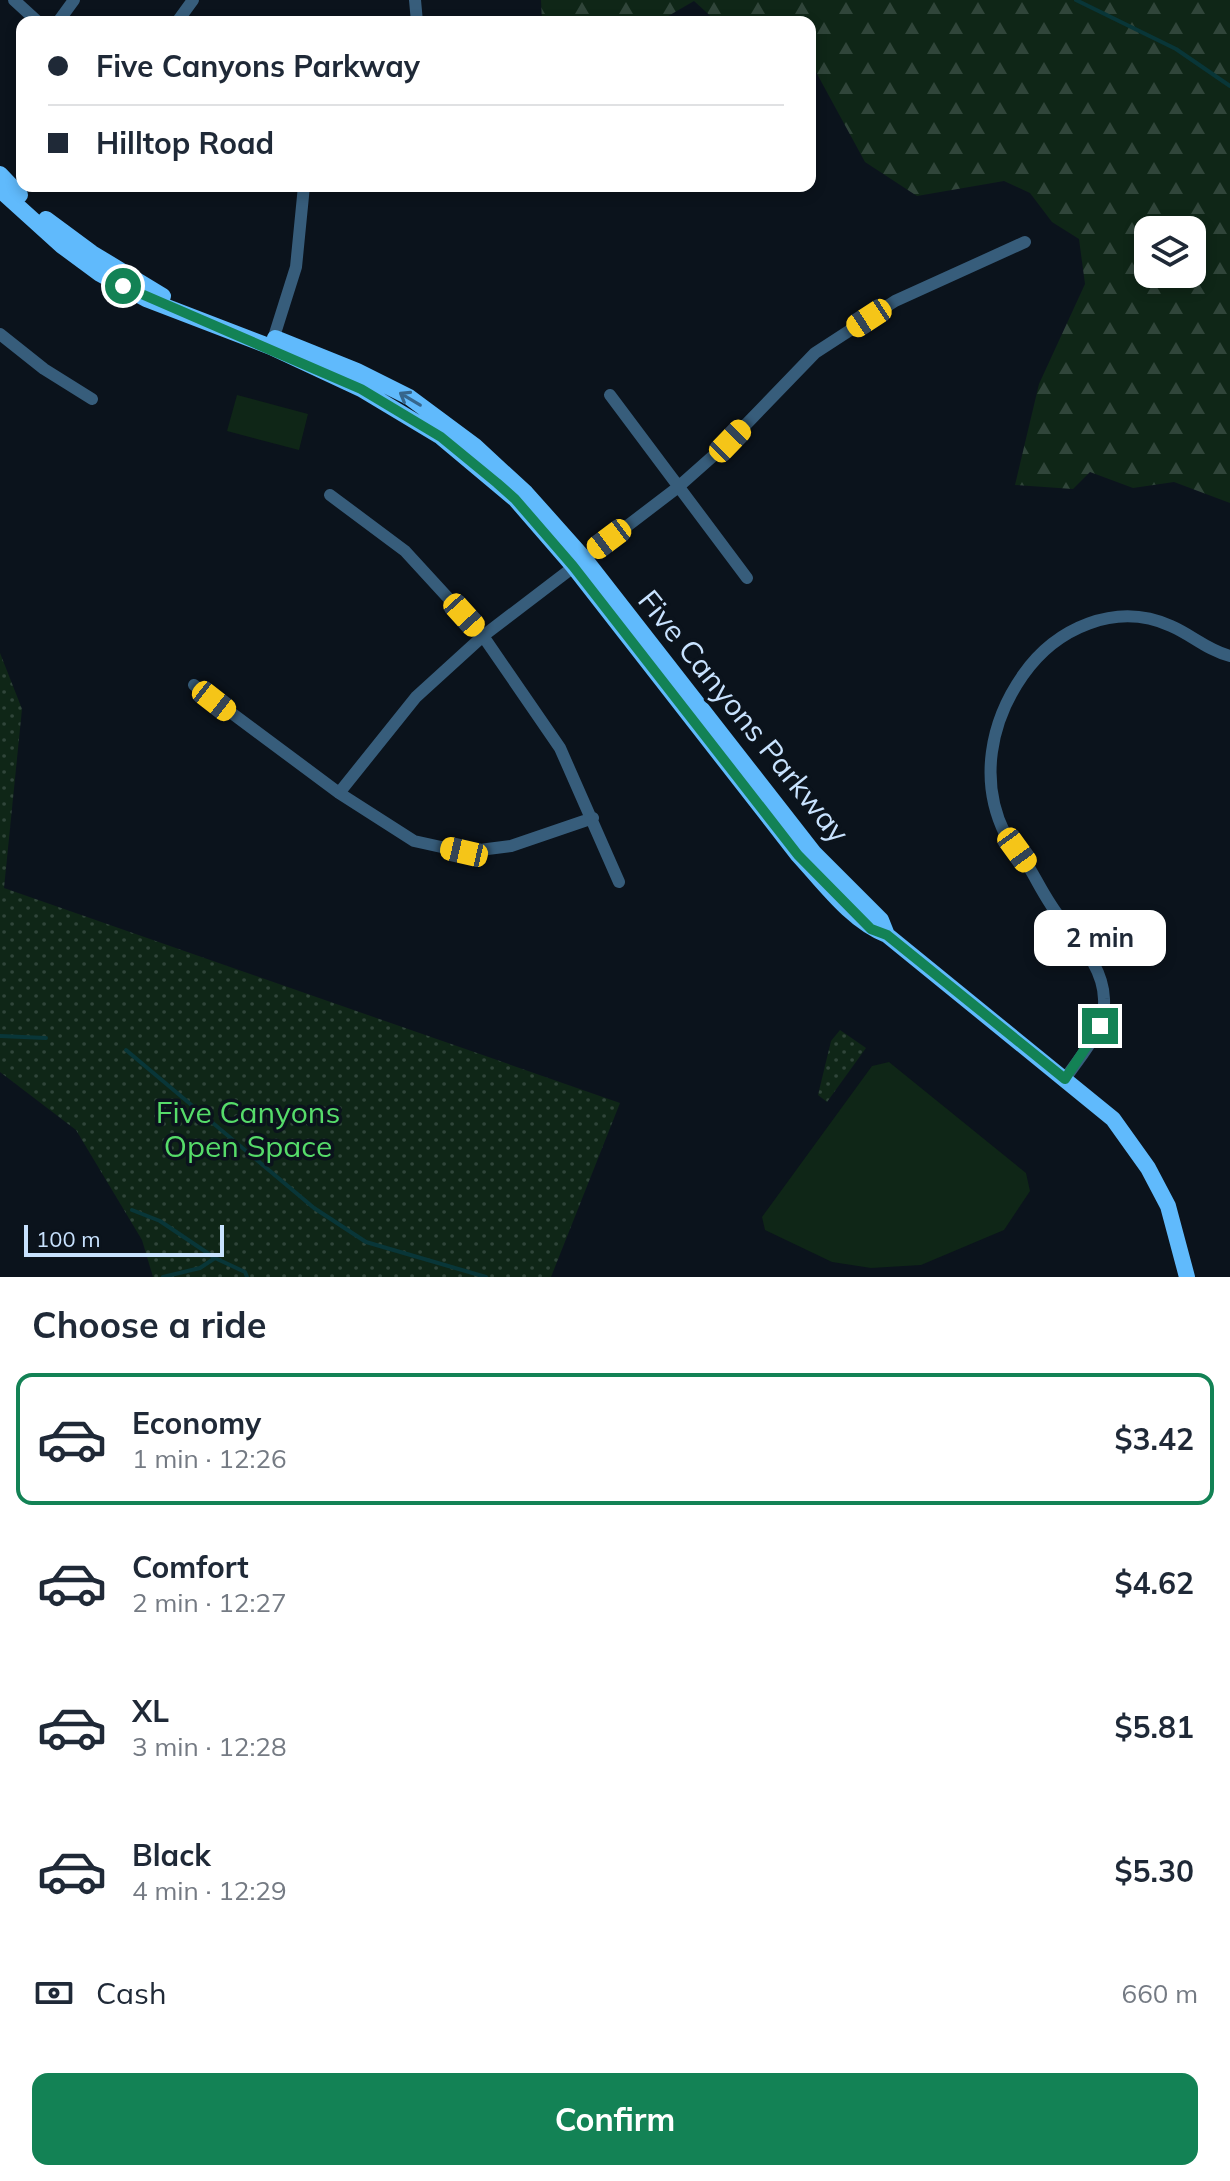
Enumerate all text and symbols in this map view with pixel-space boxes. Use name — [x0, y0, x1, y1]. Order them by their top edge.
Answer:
text: Five Canyons Parkway — [96, 47, 420, 85]
text: Hilltop Road — [96, 124, 274, 162]
map controls — [1134, 216, 1206, 288]
button: layers — [1134, 216, 1206, 288]
route start — [105, 268, 141, 304]
car — [842, 295, 896, 341]
one-way arrow — [399, 391, 422, 407]
car — [705, 415, 755, 467]
car — [583, 515, 635, 563]
street label: Five Canyons Parkway — [630, 582, 858, 850]
car — [439, 589, 489, 641]
car — [188, 677, 240, 725]
car — [993, 824, 1041, 876]
car — [438, 835, 490, 869]
callout: 2 min — [1034, 910, 1166, 966]
text: 2 min — [1066, 921, 1134, 954]
route end — [1082, 1008, 1118, 1044]
park label: Five Canyons Open Space — [156, 1093, 340, 1165]
scale bar — [24, 1221, 224, 1257]
text: 100 m — [36, 1225, 101, 1253]
text: Choose a ride — [32, 1302, 266, 1347]
icon: car — [36, 1403, 108, 1475]
text: Economy — [132, 1404, 261, 1442]
text: $3.42 — [1115, 1420, 1194, 1458]
text: 1 min · 12:26 — [132, 1442, 287, 1475]
icon: car — [36, 1547, 108, 1619]
text: Comfort — [132, 1548, 249, 1586]
text: $4.62 — [1115, 1564, 1194, 1602]
text: 2 min · 12:27 — [132, 1586, 287, 1619]
icon: car — [36, 1691, 108, 1763]
text: XL — [132, 1692, 169, 1730]
text: $5.81 — [1115, 1708, 1194, 1746]
text: 3 min · 12:28 — [132, 1730, 287, 1763]
icon: car — [36, 1835, 108, 1907]
text: Black — [132, 1836, 211, 1874]
text: $5.30 — [1115, 1852, 1194, 1890]
text: 4 min · 12:29 — [132, 1874, 287, 1907]
icon: cash — [32, 1971, 76, 2015]
text: Cash — [96, 1974, 167, 2012]
text: 660 m — [1122, 1977, 1198, 2010]
button: Confirm — [32, 2073, 1198, 2165]

